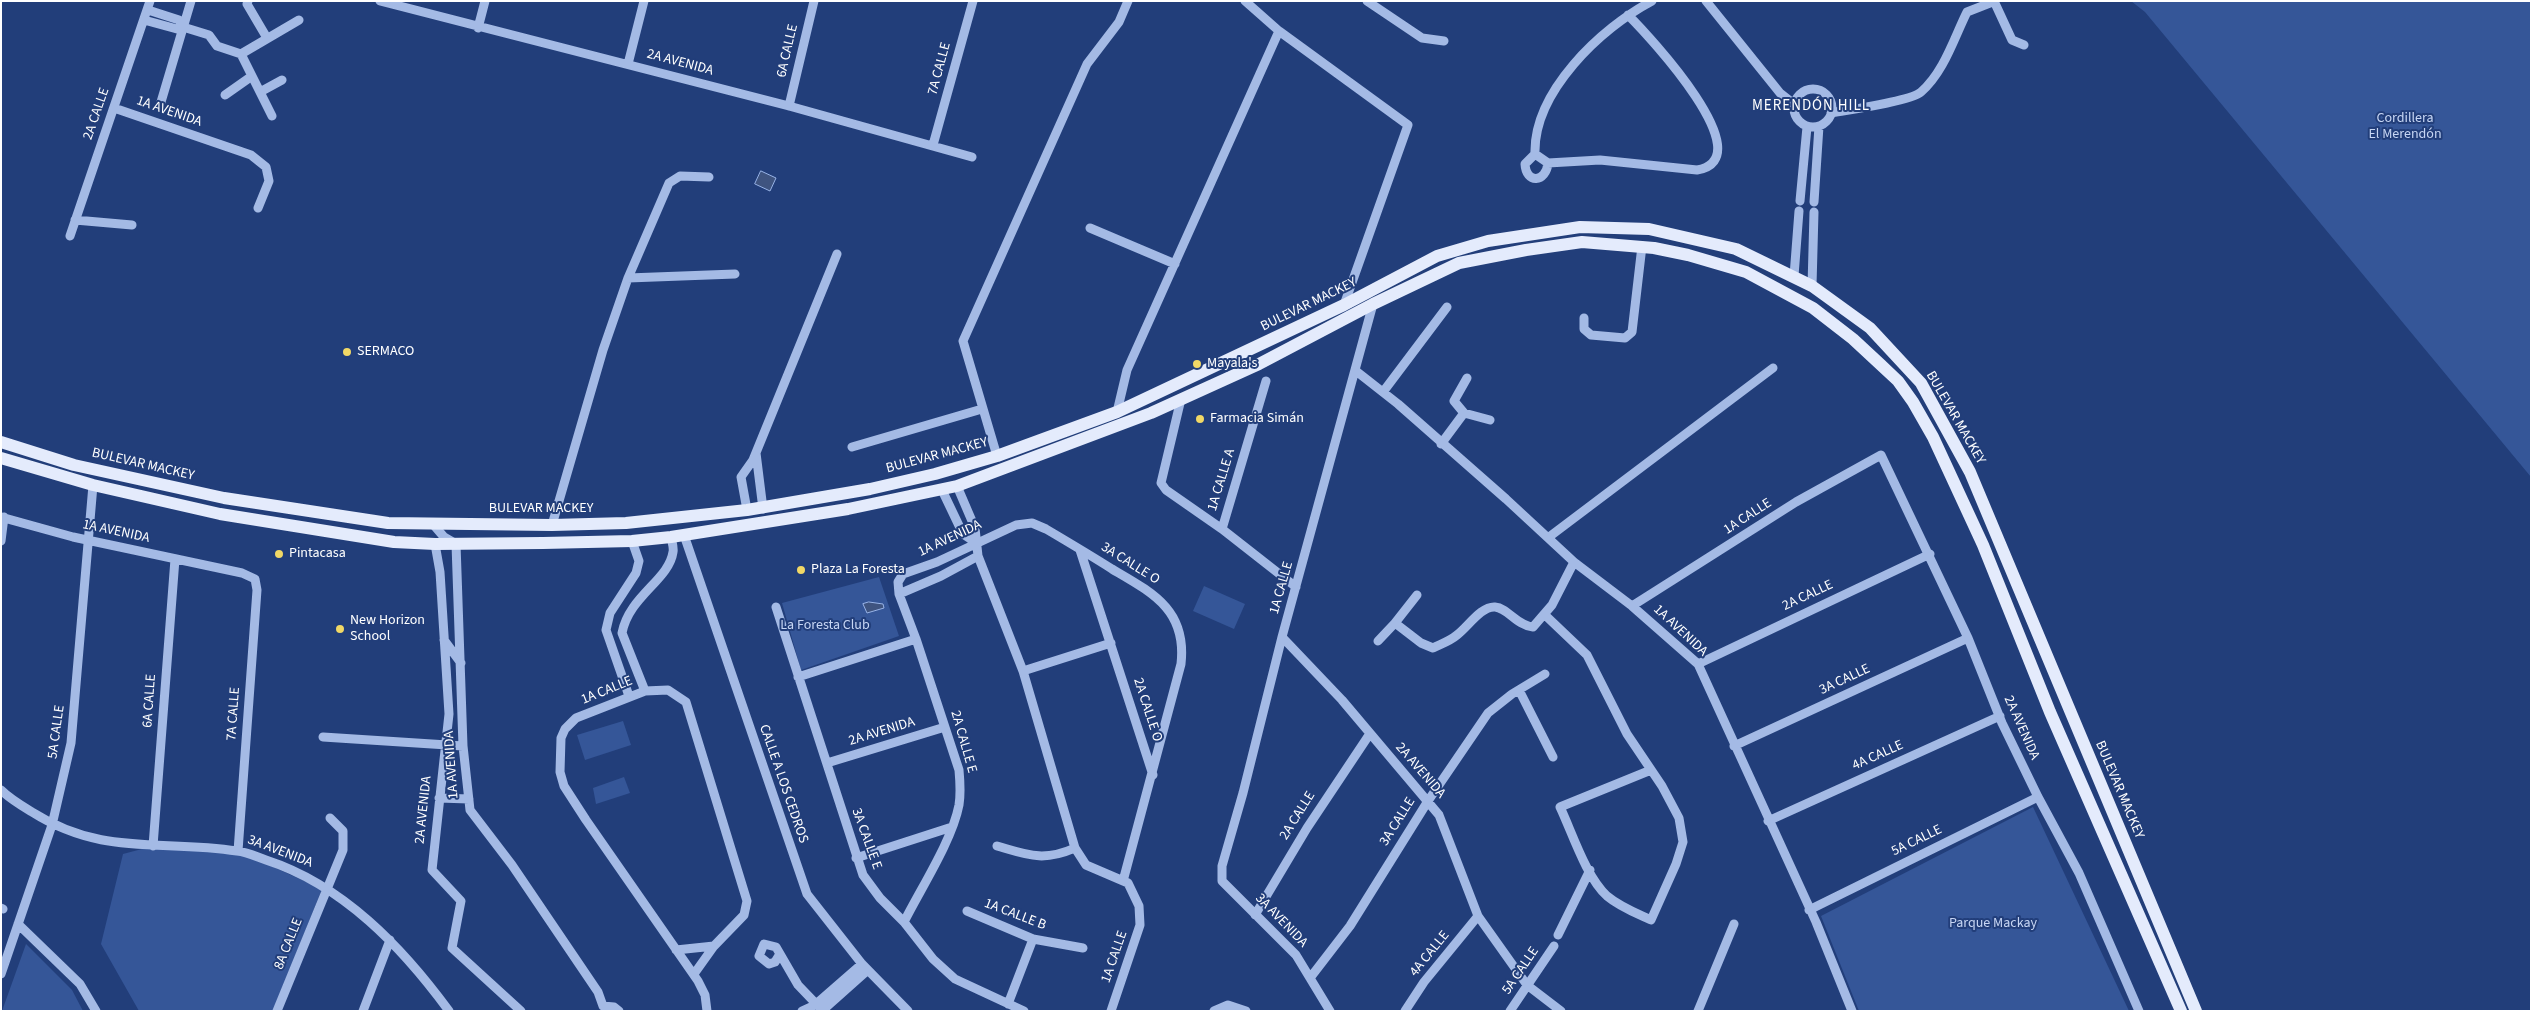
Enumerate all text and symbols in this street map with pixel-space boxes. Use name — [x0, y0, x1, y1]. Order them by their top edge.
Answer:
street label: 6A CALLE — [774, 23, 802, 79]
street label: 7A CALLE — [925, 41, 955, 97]
street label: 2A AVENIDA — [645, 46, 715, 80]
street label: 2A CALLE — [80, 86, 114, 142]
street label: 1A AVENIDA — [134, 93, 204, 131]
district label: MERENDÓN HILL — [1750, 98, 1872, 116]
park label: Cordillera El Merendón — [2368, 111, 2442, 144]
street label: BULEVAR MACKEY — [1258, 275, 1360, 335]
place label: SERMACO — [357, 344, 414, 360]
marker: SERMACO — [341, 346, 353, 358]
place label: Mayala's — [1207, 356, 1257, 372]
marker: Mayala's — [1191, 358, 1203, 370]
street label: BULEVAR MACKEY — [1922, 369, 1988, 467]
place label: Farmacia Simán — [1210, 411, 1304, 427]
marker: Farmacia Simán — [1194, 413, 1206, 425]
street label: BULEVAR MACKEY — [884, 434, 990, 478]
street label: BULEVAR MACKEY — [90, 445, 196, 485]
street label: 1A CALLE A — [1205, 447, 1239, 513]
street label: 1A CALLE — [1721, 495, 1775, 539]
street label: BULEVAR MACKEY — [489, 501, 593, 517]
street label: 1A AVENIDA — [81, 517, 151, 547]
street label: 1A AVENIDA — [916, 517, 984, 561]
street label: 3A CALLE O — [1098, 539, 1162, 589]
place label: Pintacasa — [289, 546, 346, 562]
marker: Pintacasa — [273, 548, 285, 560]
street label: 1A CALLE — [1266, 560, 1298, 616]
place label: Plaza La Foresta — [811, 562, 905, 578]
marker: Plaza La Foresta — [795, 564, 807, 576]
street label: 2A CALLE — [1780, 577, 1836, 615]
street label: 1A AVENIDA — [1649, 602, 1711, 660]
place label: New Horizon School — [350, 613, 425, 646]
park label: La Foresta Club — [780, 618, 870, 634]
marker: New Horizon School — [334, 623, 346, 635]
street label: 3A CALLE — [1817, 661, 1873, 699]
street label: 1A CALLE — [579, 673, 635, 709]
street label: 6A CALLE — [140, 674, 160, 728]
street label: 2A CALLE O — [1129, 676, 1165, 744]
street label: 7A CALLE — [224, 687, 244, 741]
street label: 2A AVENIDA — [1999, 693, 2043, 763]
street label: 5A CALLE — [45, 704, 69, 760]
street label: 2A CALLE E — [946, 709, 980, 775]
street label: 2A AVENIDA — [847, 714, 917, 750]
street label: CALLE A LOS CEDROS — [755, 722, 811, 846]
street label: 1A AVENIDA — [441, 730, 463, 800]
street label: 4A CALLE — [1850, 737, 1906, 775]
street label: BULEVAR MACKEY — [2091, 739, 2147, 841]
street label: 2A AVENIDA — [1391, 740, 1449, 802]
street label: 2A AVENIDA — [412, 775, 436, 845]
street label: 2A CALLE — [1277, 789, 1319, 843]
street label: 3A CALLE — [1377, 795, 1419, 849]
street label: 3A CALLE E — [847, 806, 885, 872]
street label: 5A CALLE — [1889, 822, 1945, 860]
street label: 3A AVENIDA — [245, 832, 315, 872]
street label: 3A AVENIDA — [1251, 891, 1311, 951]
street label: 1A CALLE B — [982, 896, 1048, 934]
street label: 8A CALLE — [271, 916, 307, 972]
park label: Parque Mackay — [1949, 916, 2037, 932]
street label: 4A CALLE — [1406, 928, 1454, 980]
street label: 1A CALLE — [1098, 929, 1132, 985]
street label: 5A CALLE — [1499, 944, 1543, 998]

